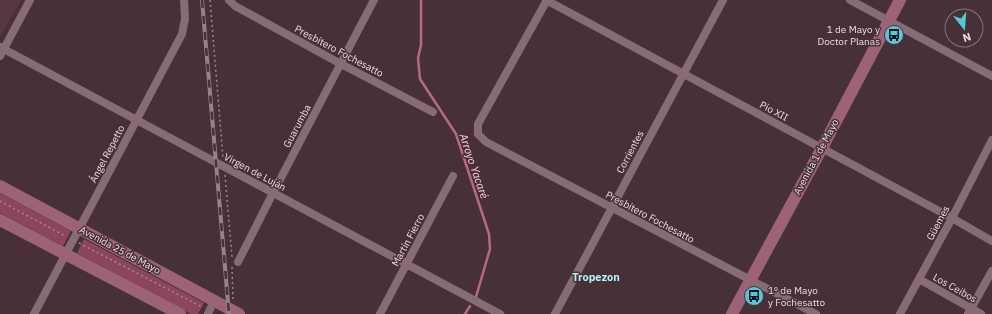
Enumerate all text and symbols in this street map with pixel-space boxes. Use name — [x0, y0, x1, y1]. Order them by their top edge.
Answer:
north arrow — [944, 8, 984, 48]
street label: Presbítero Fochesatto — [292, 22, 386, 80]
place label: 1 de Mayo y Doctor Planas — [818, 23, 880, 48]
bus stop icon: 1 de Mayo y Doctor Planas — [883, 24, 905, 46]
text: N — [961, 30, 973, 45]
street label: Pio XII — [757, 98, 791, 124]
street label: Guarumba — [280, 102, 314, 150]
street label: Avenida 1 de Mayo — [790, 116, 842, 197]
street label: Ángel Repetto — [86, 123, 128, 185]
street label: Corrientes — [613, 128, 647, 176]
water label: Arroyo Yacaré — [456, 131, 492, 201]
street label: Virgen de Luján — [222, 150, 288, 194]
street label: Presbítero Fochesatto — [603, 188, 697, 246]
street label: Güemes — [924, 203, 953, 242]
street label: Martín Fierro — [389, 211, 427, 269]
street label: Avenida 25 de Mayo — [77, 223, 163, 277]
district label: Tropezon — [572, 270, 620, 284]
street label: Los Ceibos — [931, 271, 979, 305]
place label: 1º de Mayo y Fochesatto — [768, 284, 826, 309]
bus stop icon: 1º de Mayo y Fochesatto — [743, 285, 765, 307]

